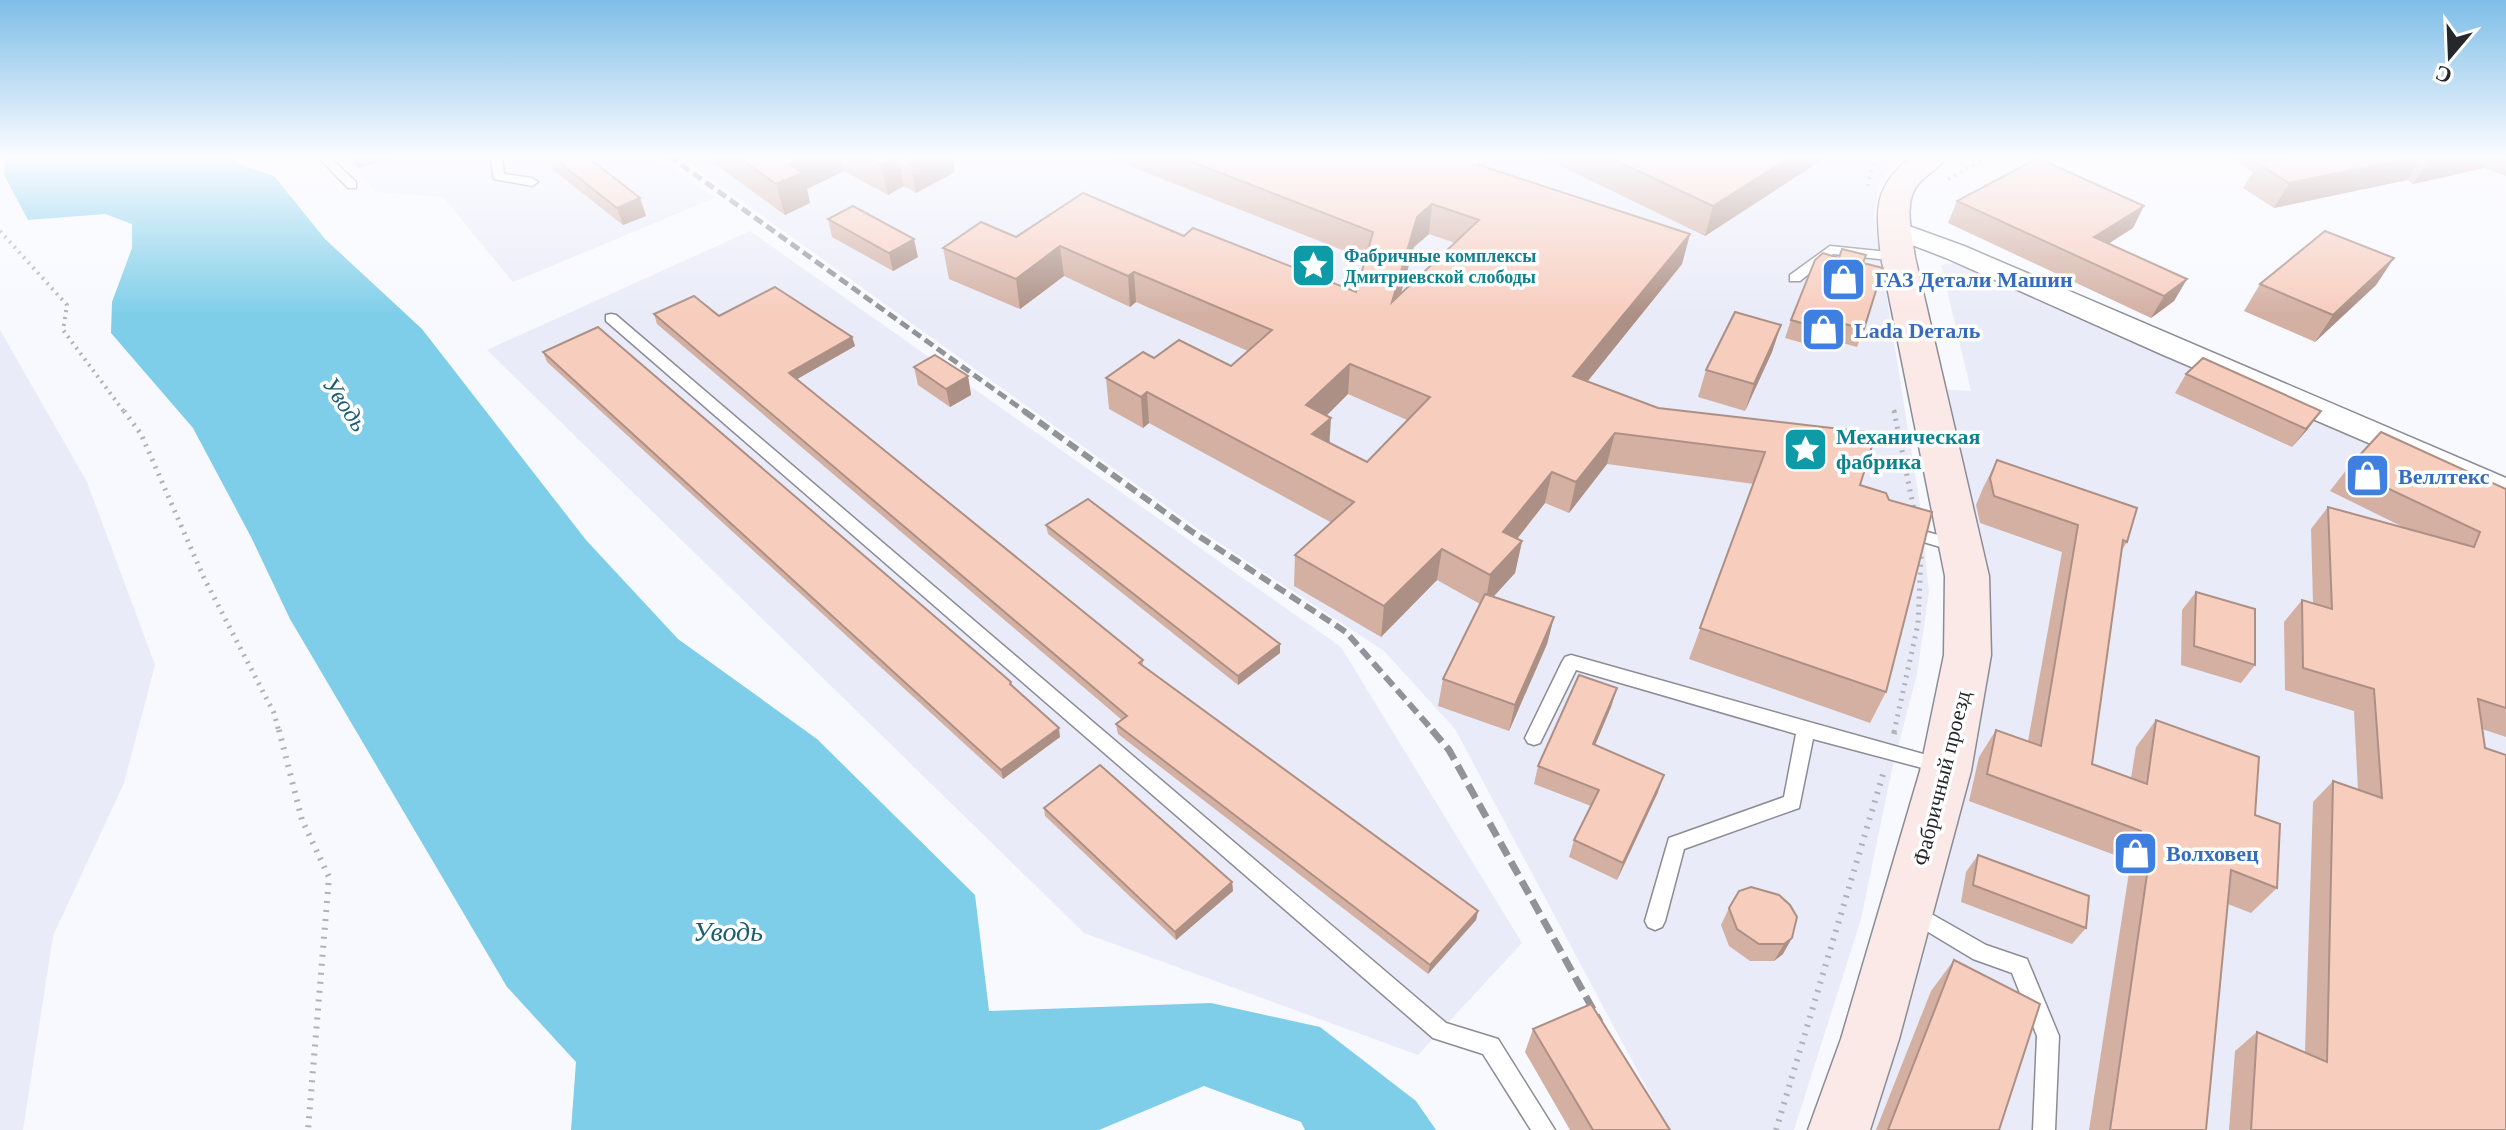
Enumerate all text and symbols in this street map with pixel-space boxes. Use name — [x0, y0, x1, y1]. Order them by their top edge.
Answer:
north arrow — [2410, 16, 2490, 96]
text: С — [2432, 60, 2455, 89]
place icon: Фабричные комплексы Дмитриевской слободы — [1289, 242, 1337, 290]
place label: Фабричные комплексы Дмитриевской слободы — [1344, 246, 1536, 287]
shop icon: ГАЗ Детали Машин — [1820, 255, 1868, 303]
place label: ГАЗ Детали Машин — [1875, 267, 2073, 292]
shop icon: Lada Dеталь — [1799, 306, 1847, 354]
place label: Lada Dеталь — [1854, 318, 1981, 343]
water label: Уводь — [317, 372, 373, 436]
place label: Механическая фабрика — [1836, 424, 1980, 474]
place icon: Механическая фабрика — [1781, 425, 1829, 473]
shop icon: Веллтекс — [2343, 452, 2391, 500]
place label: Веллтекс — [2398, 464, 2490, 489]
street label: Фабричный проезд — [1908, 688, 1975, 868]
shop icon: Волховец — [2111, 829, 2159, 877]
place label: Волховец — [2166, 841, 2259, 866]
water label: Уводь — [693, 916, 763, 947]

